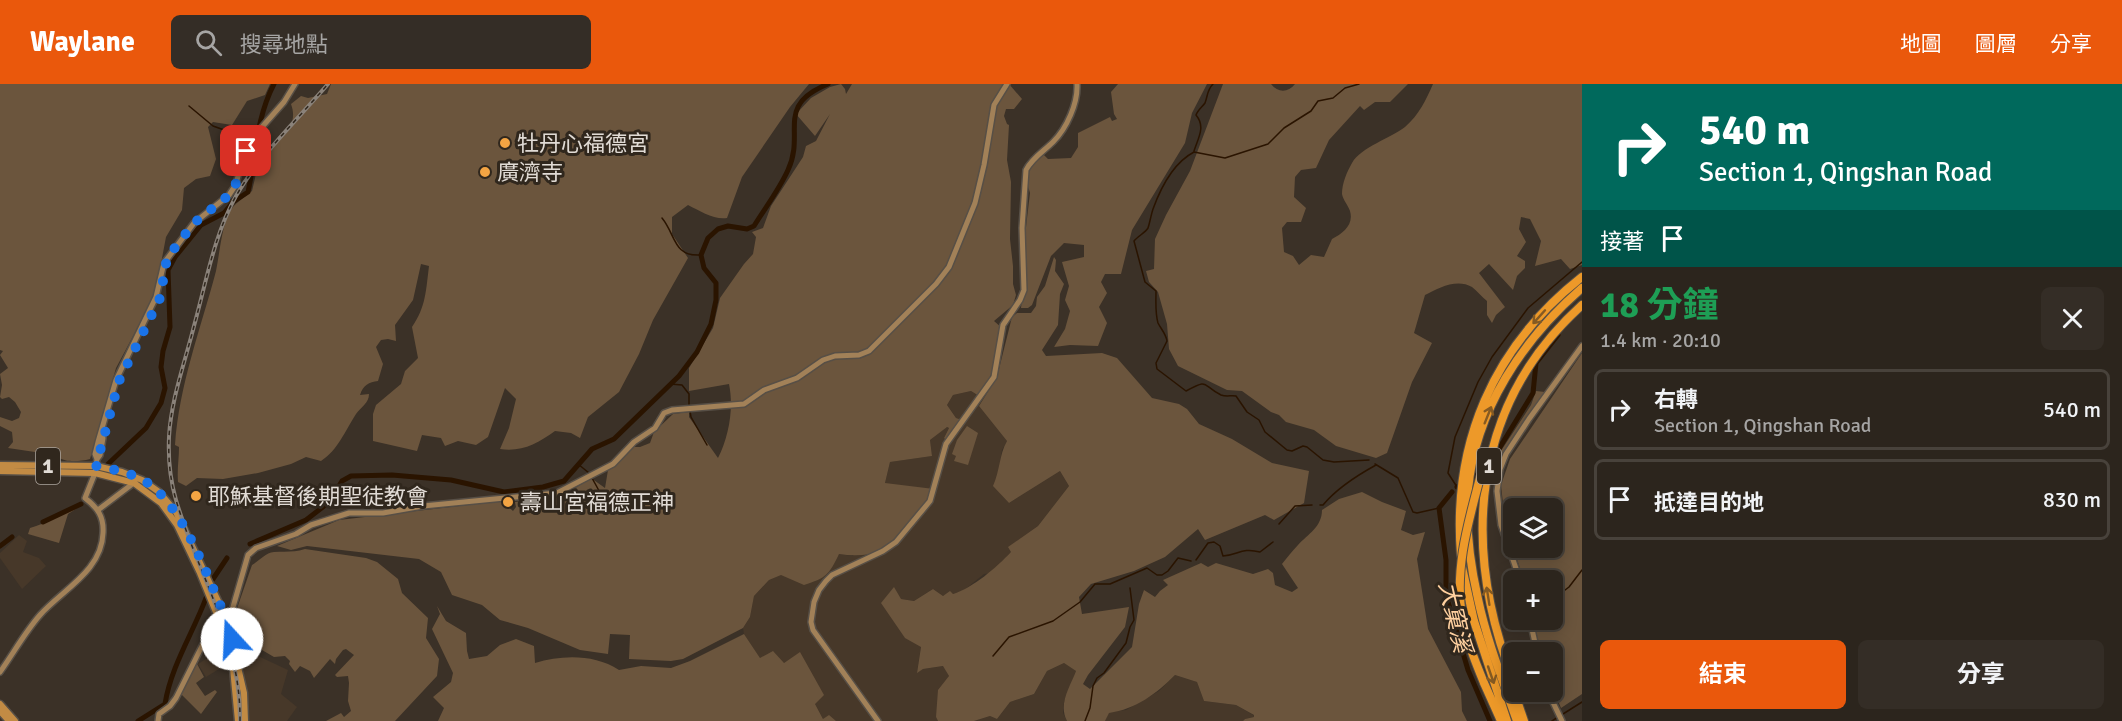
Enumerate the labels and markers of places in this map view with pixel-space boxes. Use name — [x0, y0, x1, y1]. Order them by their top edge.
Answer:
pin — [220, 125, 271, 176]
place label: 牡丹心福德宮 — [517, 130, 649, 157]
marker: 牡丹心福德宮 — [498, 136, 512, 150]
place label: 廣濟寺 — [497, 159, 563, 186]
marker: 廣濟寺 — [478, 165, 492, 179]
place label: 耶穌基督後期聖徒教會 — [208, 483, 428, 510]
marker: 耶穌基督後期聖徒教會 — [189, 489, 203, 503]
place label: 壽山宮福德正神 — [520, 489, 674, 516]
marker: 壽山宮福德正神 — [501, 495, 515, 509]

